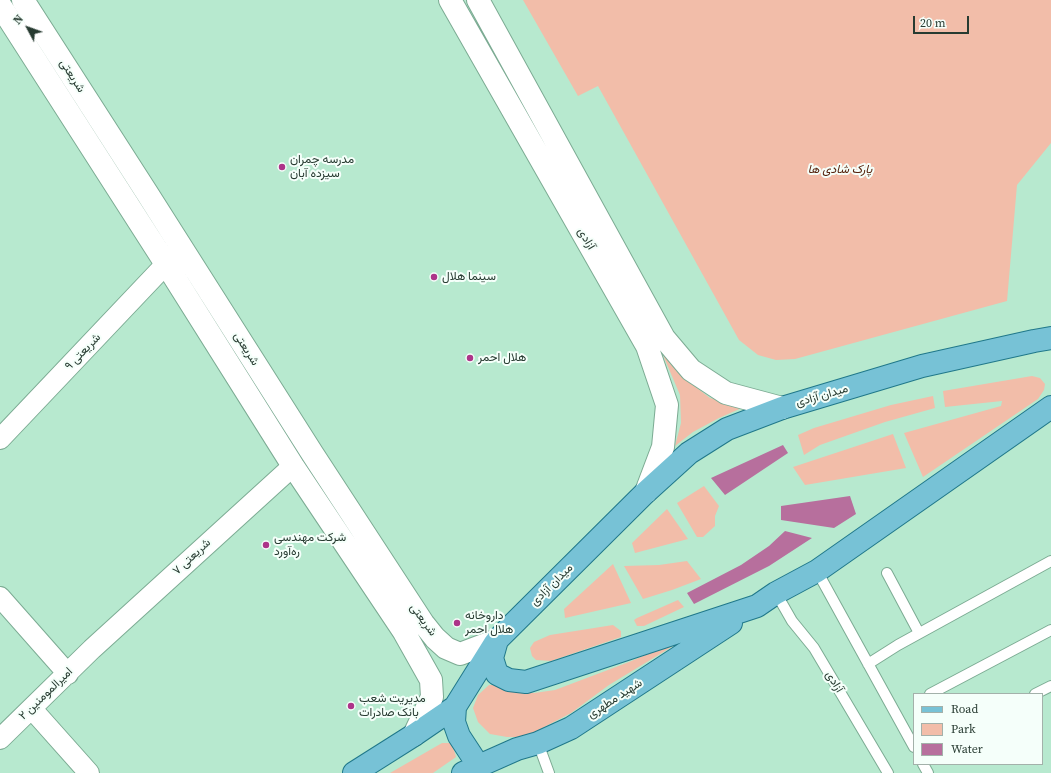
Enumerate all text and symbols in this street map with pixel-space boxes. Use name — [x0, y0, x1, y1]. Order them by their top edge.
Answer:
north arrow — [8, 8, 48, 48]
scale bar — [915, 8, 971, 34]
text: N — [10, 12, 27, 28]
text: 20 m — [920, 15, 946, 31]
street label: شریعتی — [56, 57, 88, 95]
place label: مدرسه چمران سیزده آبان — [290, 153, 354, 181]
marker: مدرسه چمران سیزده آبان — [277, 162, 287, 172]
park label: پارک شادی ها — [808, 163, 872, 177]
street label: آزادی — [574, 225, 598, 253]
place label: سینما هلال — [442, 270, 496, 284]
marker: سینما هلال — [429, 272, 439, 282]
street label: شریعتی — [230, 330, 262, 368]
street label: شریعتی ۹ — [62, 331, 104, 373]
place label: هلال احمر — [478, 351, 526, 365]
marker: هلال احمر — [465, 353, 475, 363]
street label: میدان آزادی — [794, 382, 850, 410]
place label: شرکت مهندسی ره‌آورد — [274, 531, 346, 559]
street label: شریعتی ۷ — [170, 536, 214, 578]
marker: شرکت مهندسی ره‌آورد — [261, 540, 271, 550]
street label: میدان آزادی — [528, 561, 576, 609]
street label: شریعتی — [406, 601, 440, 639]
place label: داروخانه هلال احمر — [465, 609, 513, 637]
marker: داروخانه هلال احمر — [452, 618, 462, 628]
street label: امیرالمومنین ۲ — [16, 665, 76, 723]
street label: آزادی — [822, 668, 846, 696]
street label: شهید مطهری — [585, 676, 645, 722]
place label: مدیریت شعب بانک صادرات — [359, 692, 426, 720]
legend — [913, 693, 1043, 765]
marker: مدیریت شعب بانک صادرات — [346, 701, 356, 711]
text: Road — [951, 701, 978, 717]
text: Park — [951, 721, 976, 737]
text: Water — [951, 741, 983, 757]

